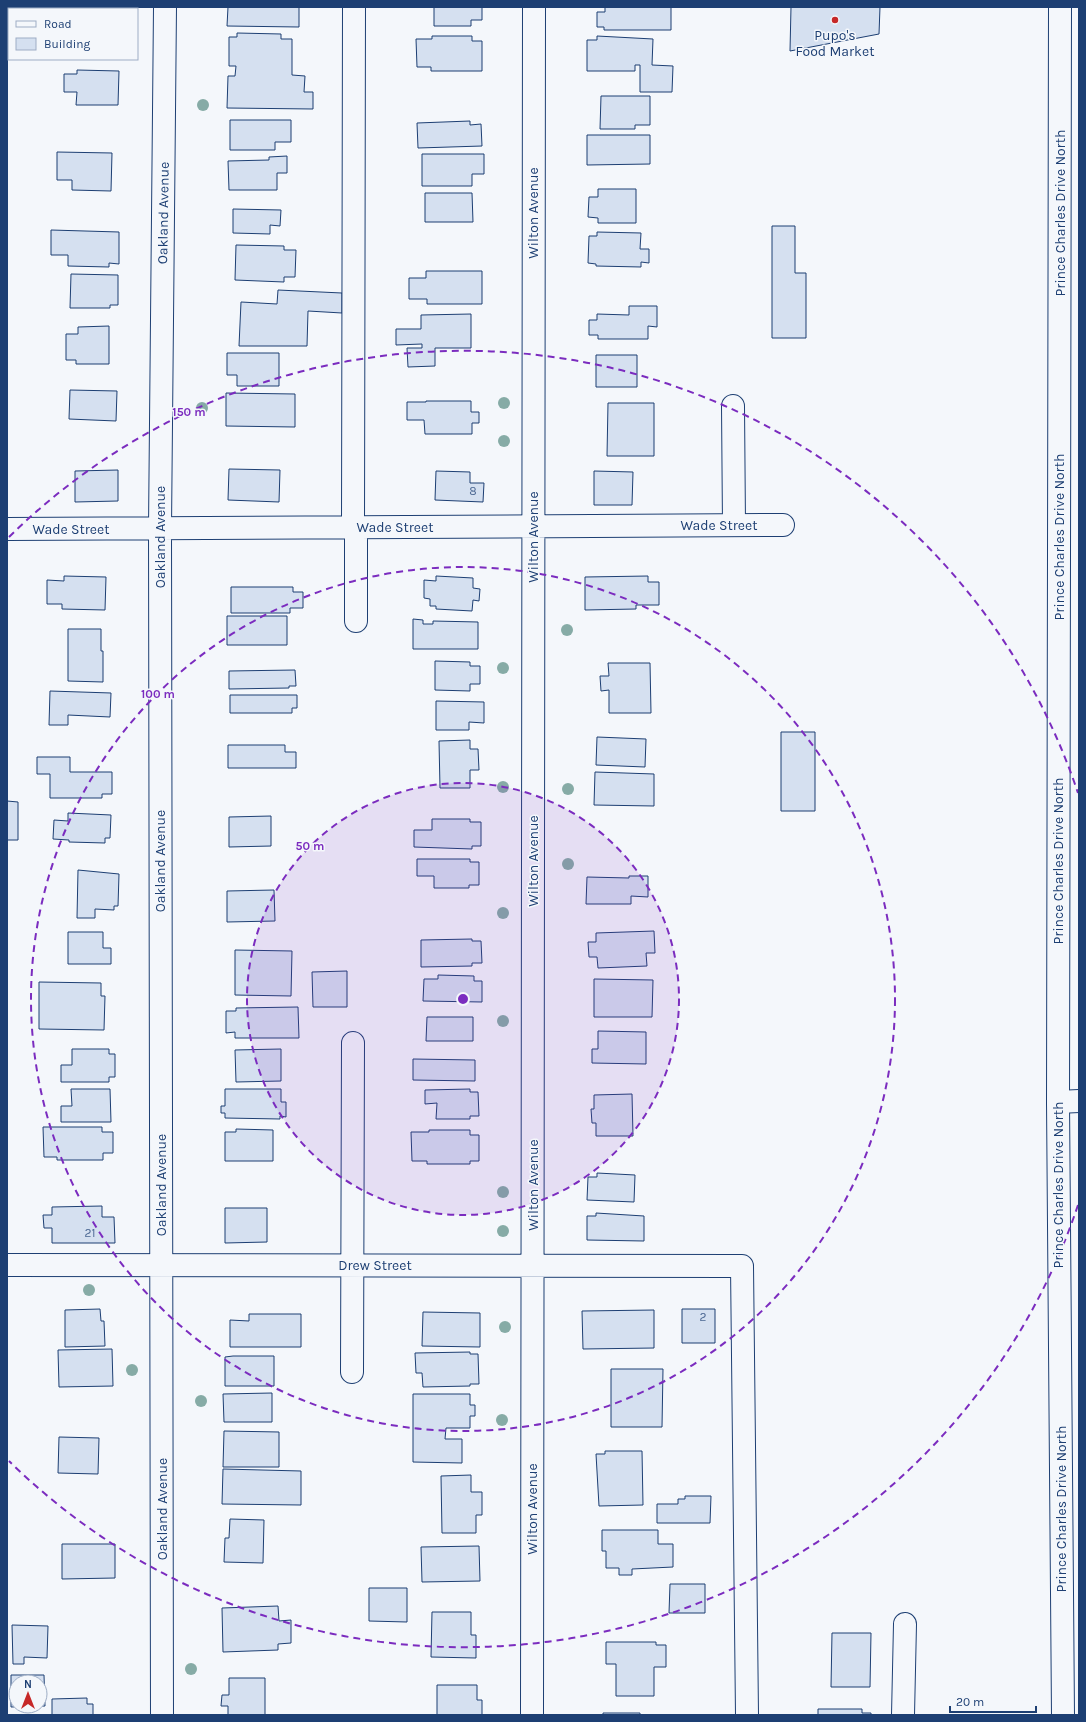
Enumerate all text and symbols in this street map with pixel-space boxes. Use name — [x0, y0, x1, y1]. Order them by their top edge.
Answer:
legend — [8, 8, 138, 60]
marker: Pupo's Food Market — [830, 15, 840, 25]
text: Road — [44, 17, 72, 31]
place label: Pupo's Food Market — [796, 27, 874, 60]
text: Building — [44, 37, 91, 51]
street label: Prince Charles Drive North — [1052, 130, 1069, 296]
street label: Oakland Avenue — [154, 162, 173, 264]
street label: Wilton Avenue — [525, 167, 542, 259]
text: 150 m — [172, 405, 206, 419]
street label: Prince Charles Drive North — [1051, 454, 1068, 620]
house number: 8 — [469, 484, 477, 498]
street label: Oakland Avenue — [152, 486, 169, 588]
street label: Wilton Avenue — [525, 491, 542, 583]
street label: Wade Street — [680, 517, 758, 534]
street label: Wade Street — [356, 519, 434, 536]
street label: Wade Street — [32, 521, 110, 538]
text: 100 m — [141, 687, 175, 701]
street label: Prince Charles Drive North — [1050, 778, 1067, 944]
street label: Oakland Avenue — [152, 810, 169, 912]
street label: Wilton Avenue — [525, 815, 542, 907]
text: 50 m — [296, 839, 325, 853]
centre of rings — [456, 992, 470, 1006]
street label: Prince Charles Drive North — [1050, 1102, 1067, 1268]
street label: Oakland Avenue — [153, 1134, 170, 1236]
street label: Wilton Avenue — [525, 1139, 542, 1231]
house number: 21 — [85, 1226, 95, 1240]
street label: Drew Street — [338, 1257, 412, 1274]
house number: 2 — [700, 1310, 707, 1324]
street label: Prince Charles Drive North — [1053, 1426, 1070, 1592]
street label: Oakland Avenue — [154, 1458, 171, 1560]
street label: Wilton Avenue — [524, 1463, 541, 1555]
north arrow — [8, 1674, 48, 1714]
text: N — [24, 1678, 32, 1691]
scale bar — [950, 1688, 1036, 1714]
text: 20 m — [956, 1695, 984, 1709]

